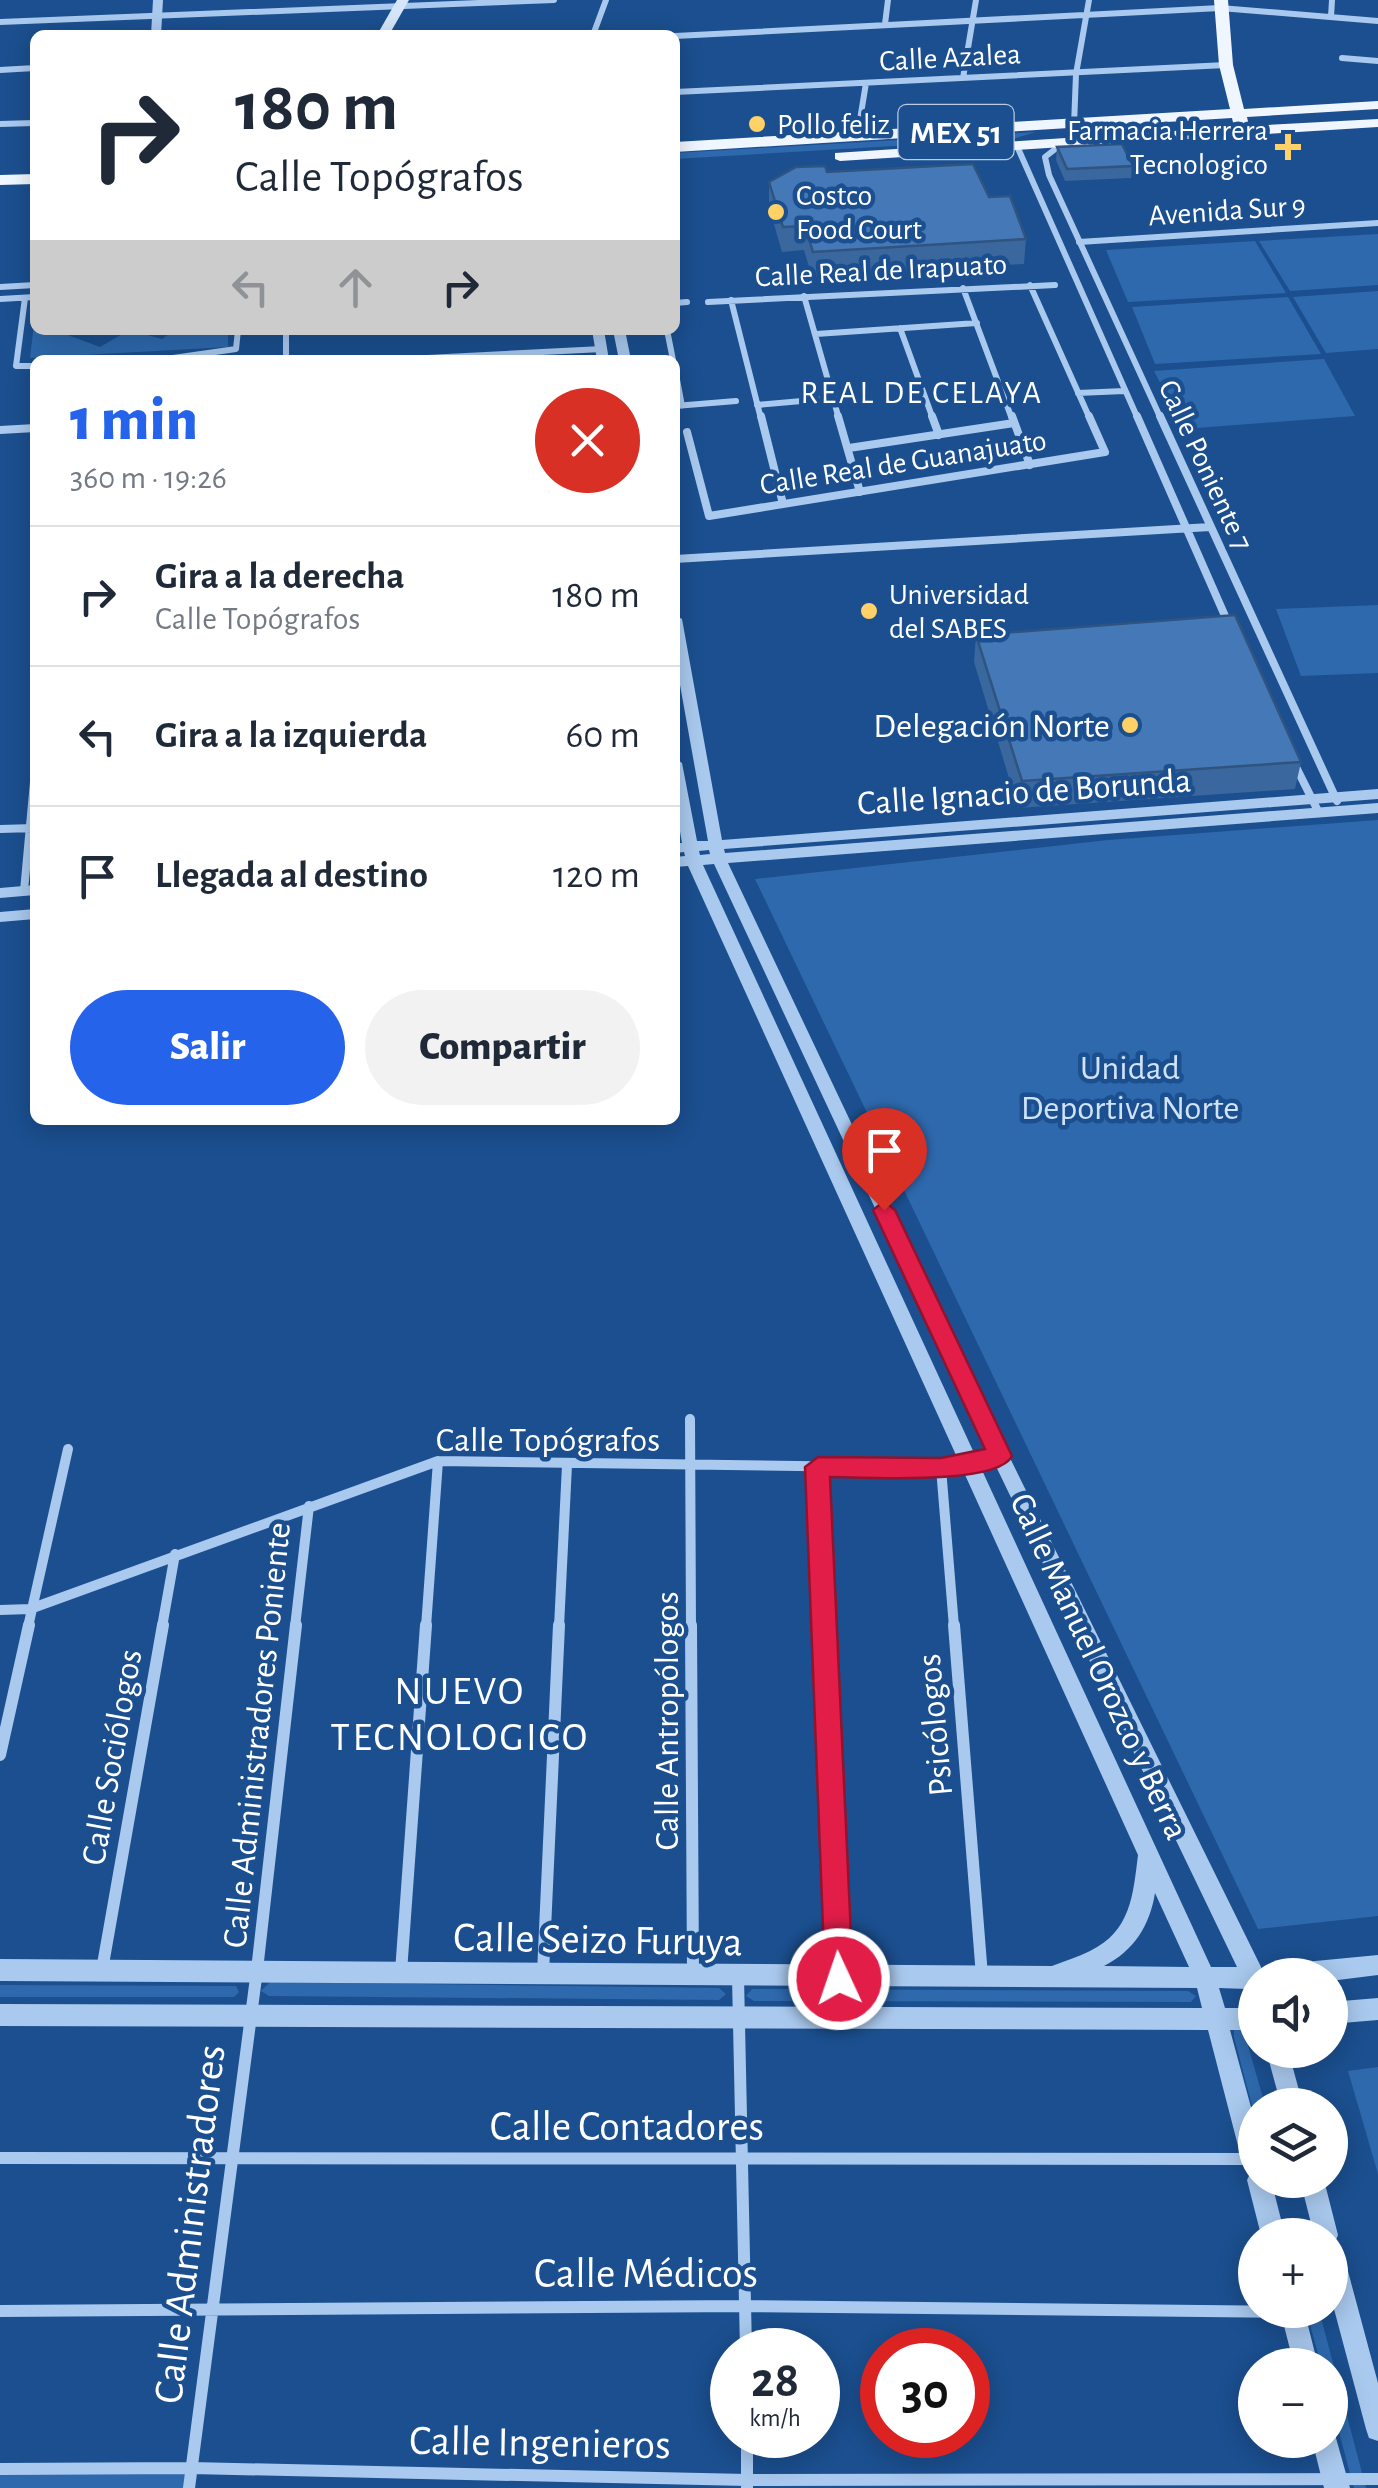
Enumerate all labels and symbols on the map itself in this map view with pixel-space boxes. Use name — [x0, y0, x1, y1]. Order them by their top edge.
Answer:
street label: Calle Azalea — [878, 39, 1022, 77]
road number: MEX 51 — [898, 105, 1014, 159]
place label: Pollo feliz — [777, 110, 890, 140]
marker: Pollo feliz — [746, 113, 768, 135]
place label: Farmacia Herrera Tecnologico — [1067, 116, 1268, 180]
marker: Farmacia Herrera Tecnologico — [1277, 136, 1299, 158]
place label: Costco Food Court — [796, 181, 922, 245]
street label: Avenida Sur 9 — [1147, 191, 1307, 231]
marker: Costco Food Court — [765, 201, 787, 223]
street label: Calle Real de Irapuato — [754, 249, 1008, 293]
street label: Calle Poniente 7 — [1153, 376, 1258, 555]
district label: REAL DE CELAYA — [801, 377, 1043, 409]
street label: Calle Real de Guanajuato — [758, 426, 1049, 500]
place label: Universidad del SABES — [889, 580, 1029, 644]
marker: Universidad del SABES — [858, 600, 880, 622]
place label: Delegación Norte — [873, 709, 1110, 744]
marker: Delegación Norte — [1119, 714, 1141, 736]
street label: Calle Ignacio de Borunda — [856, 763, 1192, 822]
park label: Unidad Deportiva Norte — [1021, 1051, 1239, 1126]
pin — [842, 1108, 927, 1211]
street label: Calle Topógrafos — [436, 1423, 660, 1458]
street label: Calle Manuel Orozco y Berra — [1003, 1488, 1194, 1845]
street label: Calle Administradores Poniente — [218, 1521, 297, 1950]
street label: Calle Antropólogos — [650, 1591, 685, 1851]
street label: Calle Sociólogos — [76, 1647, 149, 1868]
street label: Psicólogos — [912, 1652, 959, 1797]
district label: NUEVO TECNOLOGICO — [330, 1672, 590, 1758]
street label: Calle Seizo Furuya — [453, 1916, 743, 1964]
position arrow — [787, 1927, 891, 2031]
street label: Calle Administradores — [147, 2043, 233, 2406]
street label: Calle Contadores — [490, 2106, 764, 2148]
street label: Calle Médicos — [534, 2253, 758, 2295]
speed limit sign: 30 — [860, 2328, 990, 2458]
street label: Calle Ingenieros — [409, 2420, 671, 2466]

